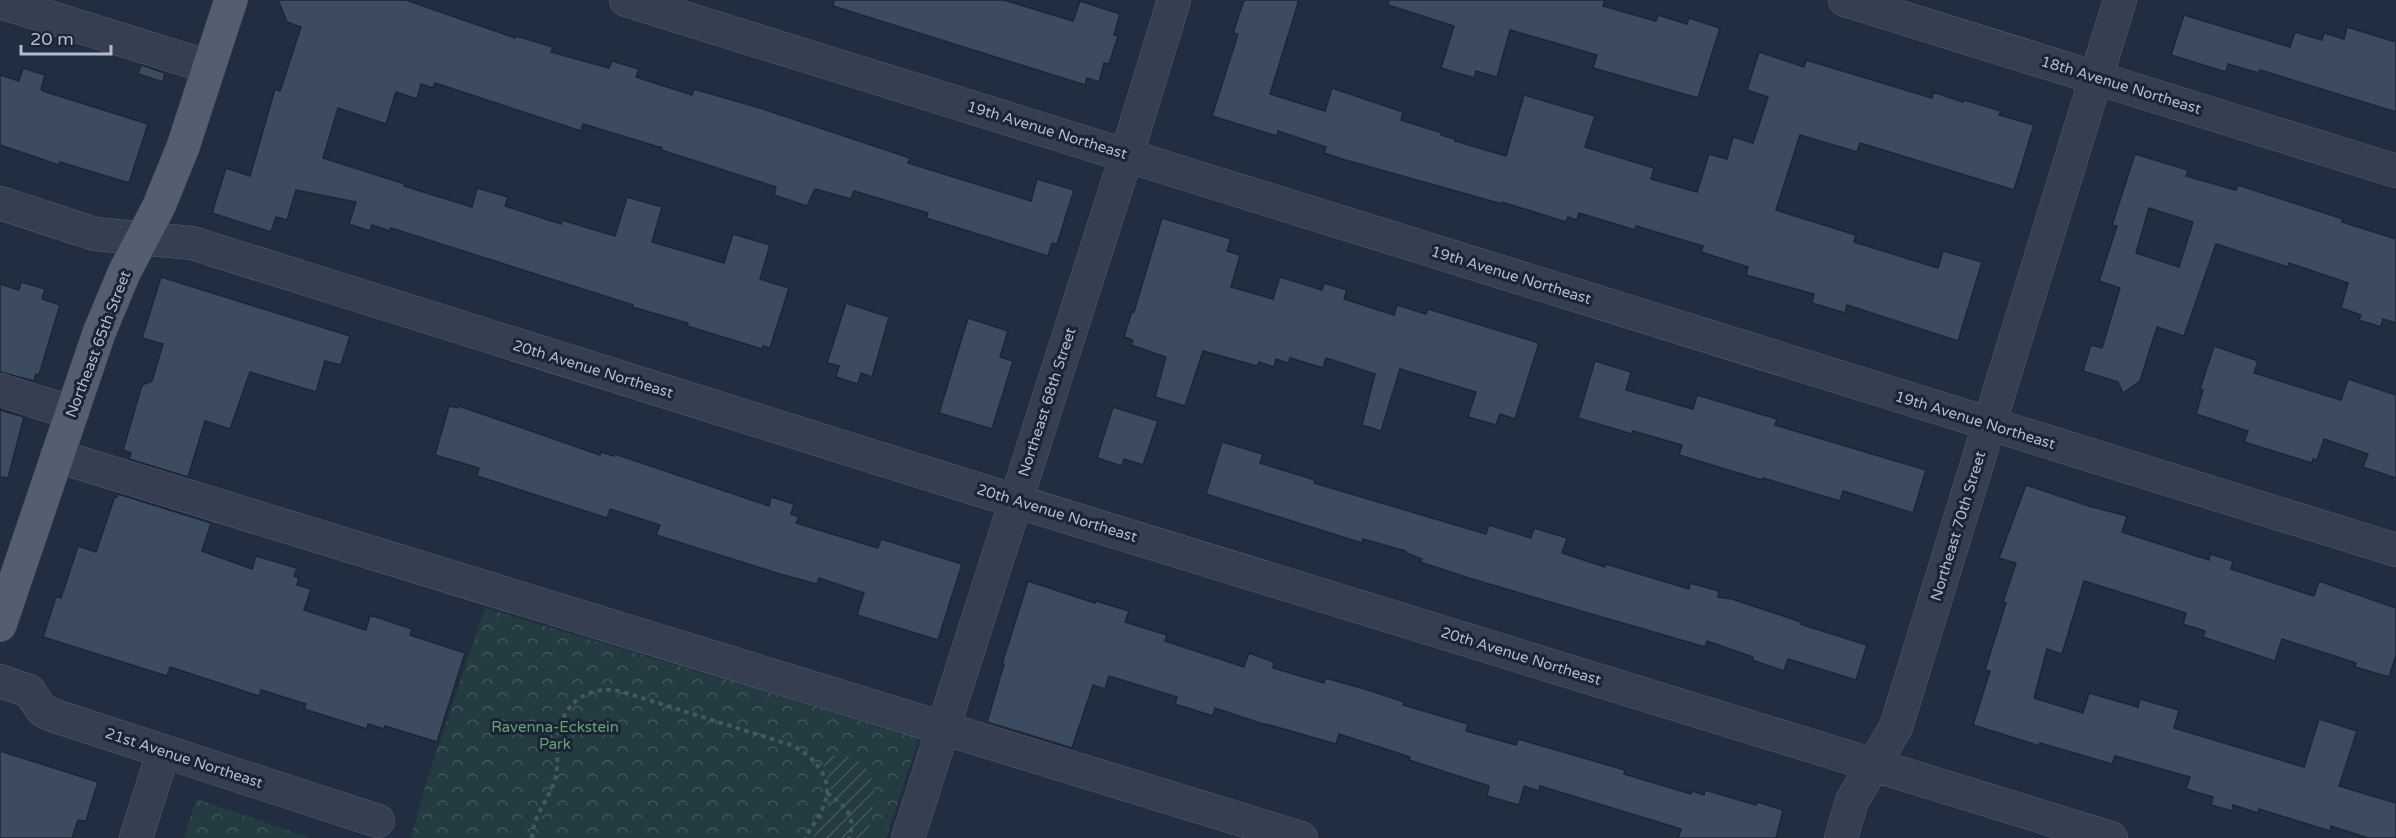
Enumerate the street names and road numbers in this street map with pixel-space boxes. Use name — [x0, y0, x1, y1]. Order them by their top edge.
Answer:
street label: 18th Avenue Northeast — [2039, 52, 2204, 118]
street label: 19th Avenue Northeast — [965, 97, 1130, 163]
street label: 19th Avenue Northeast — [1429, 242, 1594, 308]
street label: Northeast 65th Street — [62, 268, 134, 420]
street label: Northeast 68th Street — [1014, 325, 1080, 479]
street label: 20th Avenue Northeast — [511, 336, 676, 402]
street label: 19th Avenue Northeast — [1893, 387, 2058, 453]
street label: Northeast 70th Street — [1927, 449, 1989, 603]
street label: 20th Avenue Northeast — [975, 480, 1140, 546]
street label: 20th Avenue Northeast — [1439, 623, 1604, 689]
street label: 21st Avenue Northeast — [103, 724, 265, 792]

